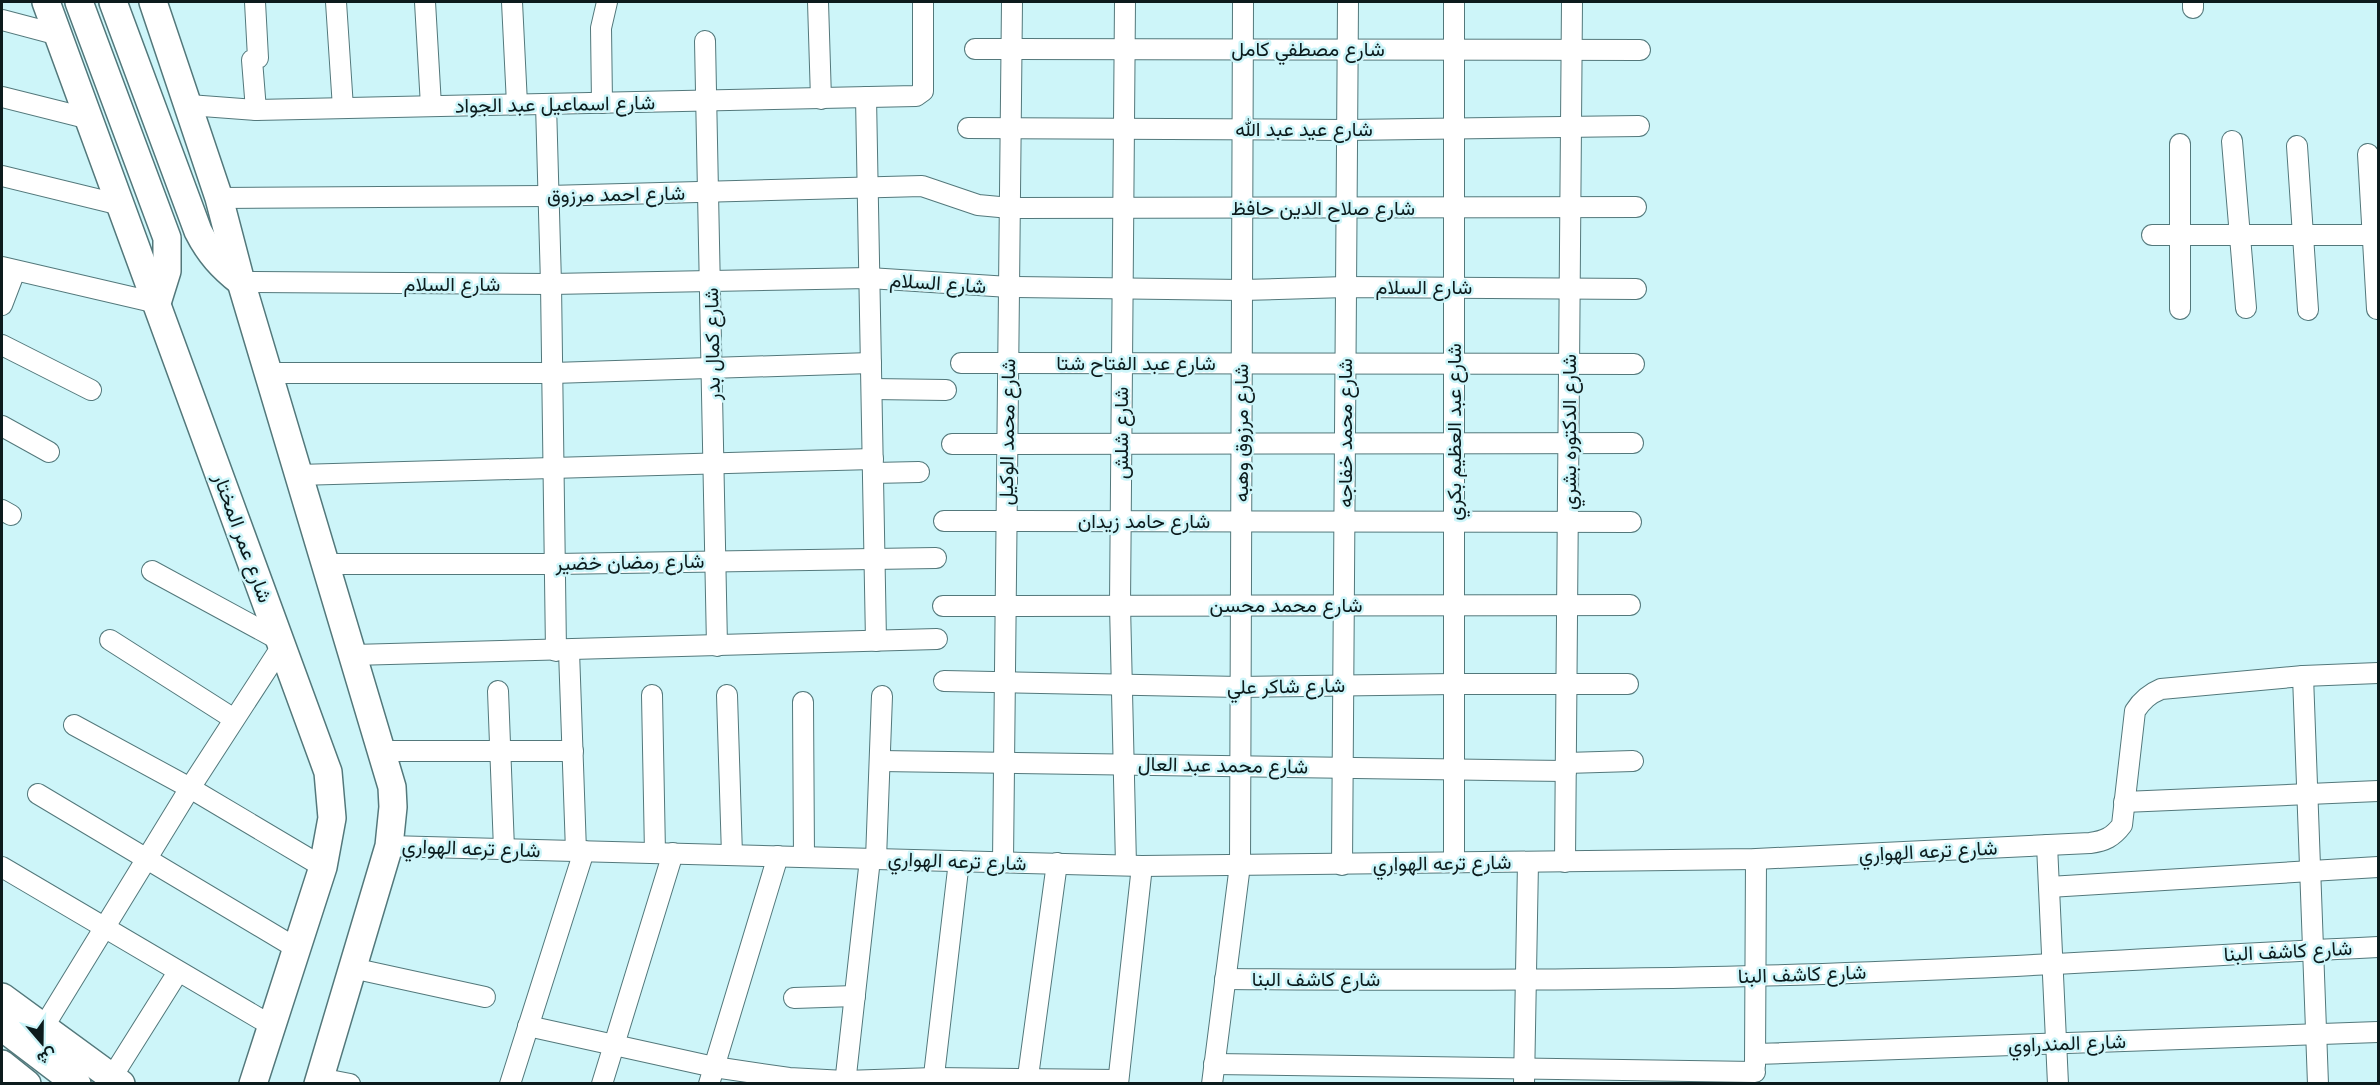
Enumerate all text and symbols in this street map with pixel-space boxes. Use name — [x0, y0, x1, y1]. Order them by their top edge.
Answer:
street label: شارع مصطفي كامل — [1231, 36, 1385, 66]
street label: شارع اسماعيل عبد الجواد — [455, 89, 655, 120]
street label: شارع عيد عبد الله — [1235, 116, 1373, 143]
street label: شارع احمد مرزوق — [547, 180, 685, 209]
street label: شارع صلاح الدين حافظ — [1231, 195, 1415, 222]
street label: شارع السلام — [889, 267, 987, 300]
street label: شارع السلام — [404, 271, 500, 298]
street label: شارع السلام — [1376, 274, 1472, 301]
street label: شارع كمال بدر — [698, 287, 727, 402]
street label: شارع عبد العظيم بكري — [1441, 343, 1471, 521]
street label: شارع عبد الفتاح شتا — [1056, 350, 1216, 377]
street label: شارع الدكتوره بشري — [1556, 354, 1586, 510]
street label: شارع محمد الوكيل — [993, 358, 1022, 506]
street label: شارع محمد خفاجه — [1332, 358, 1359, 508]
street label: شارع مرزوق وهبه — [1228, 364, 1255, 502]
street label: شارع شلش — [1108, 387, 1135, 479]
street label: شارع عمر المختار — [206, 469, 278, 607]
street label: شارع حامد زيدان — [1078, 508, 1210, 535]
street label: شارع رمضان خضير — [554, 548, 705, 577]
street label: شارع محمد محسن — [1210, 592, 1362, 619]
street label: شارع شاكر علي — [1227, 672, 1345, 704]
street label: شارع محمد عبد العال — [1138, 751, 1308, 780]
street label: شارع ترعه الهواري — [401, 833, 541, 867]
street label: شارع ترعه الهواري — [1858, 834, 1998, 872]
street label: شارع ترعه الهواري — [887, 846, 1027, 880]
street label: شارع ترعه الهواري — [1372, 849, 1512, 881]
street label: شارع كاشف البنا — [2223, 935, 2353, 968]
street label: شارع كاشف البنا — [1737, 959, 1867, 990]
street label: شارع كاشف البنا — [1252, 966, 1380, 993]
north arrow — [12, 1013, 72, 1073]
street label: شارع المندراوي — [2008, 1028, 2127, 1062]
text: ش — [35, 1044, 60, 1070]

